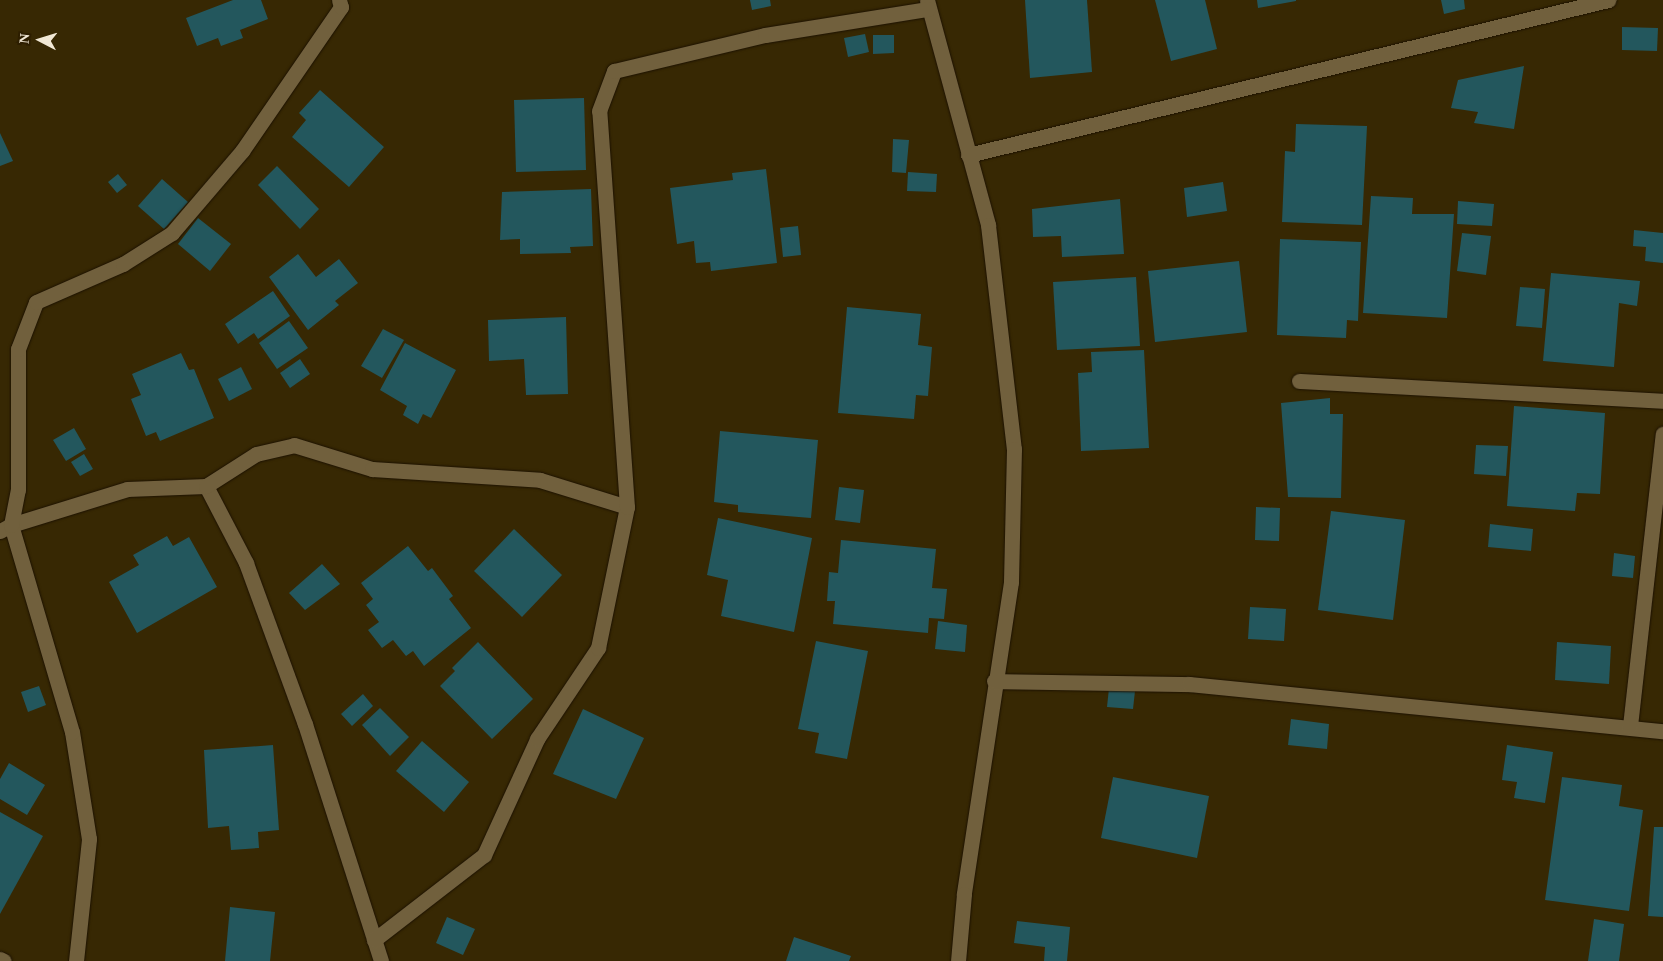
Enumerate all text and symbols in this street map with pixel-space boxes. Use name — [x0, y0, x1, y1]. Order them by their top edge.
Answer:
north arrow — [15, 15, 65, 65]
text: N — [17, 33, 32, 44]

